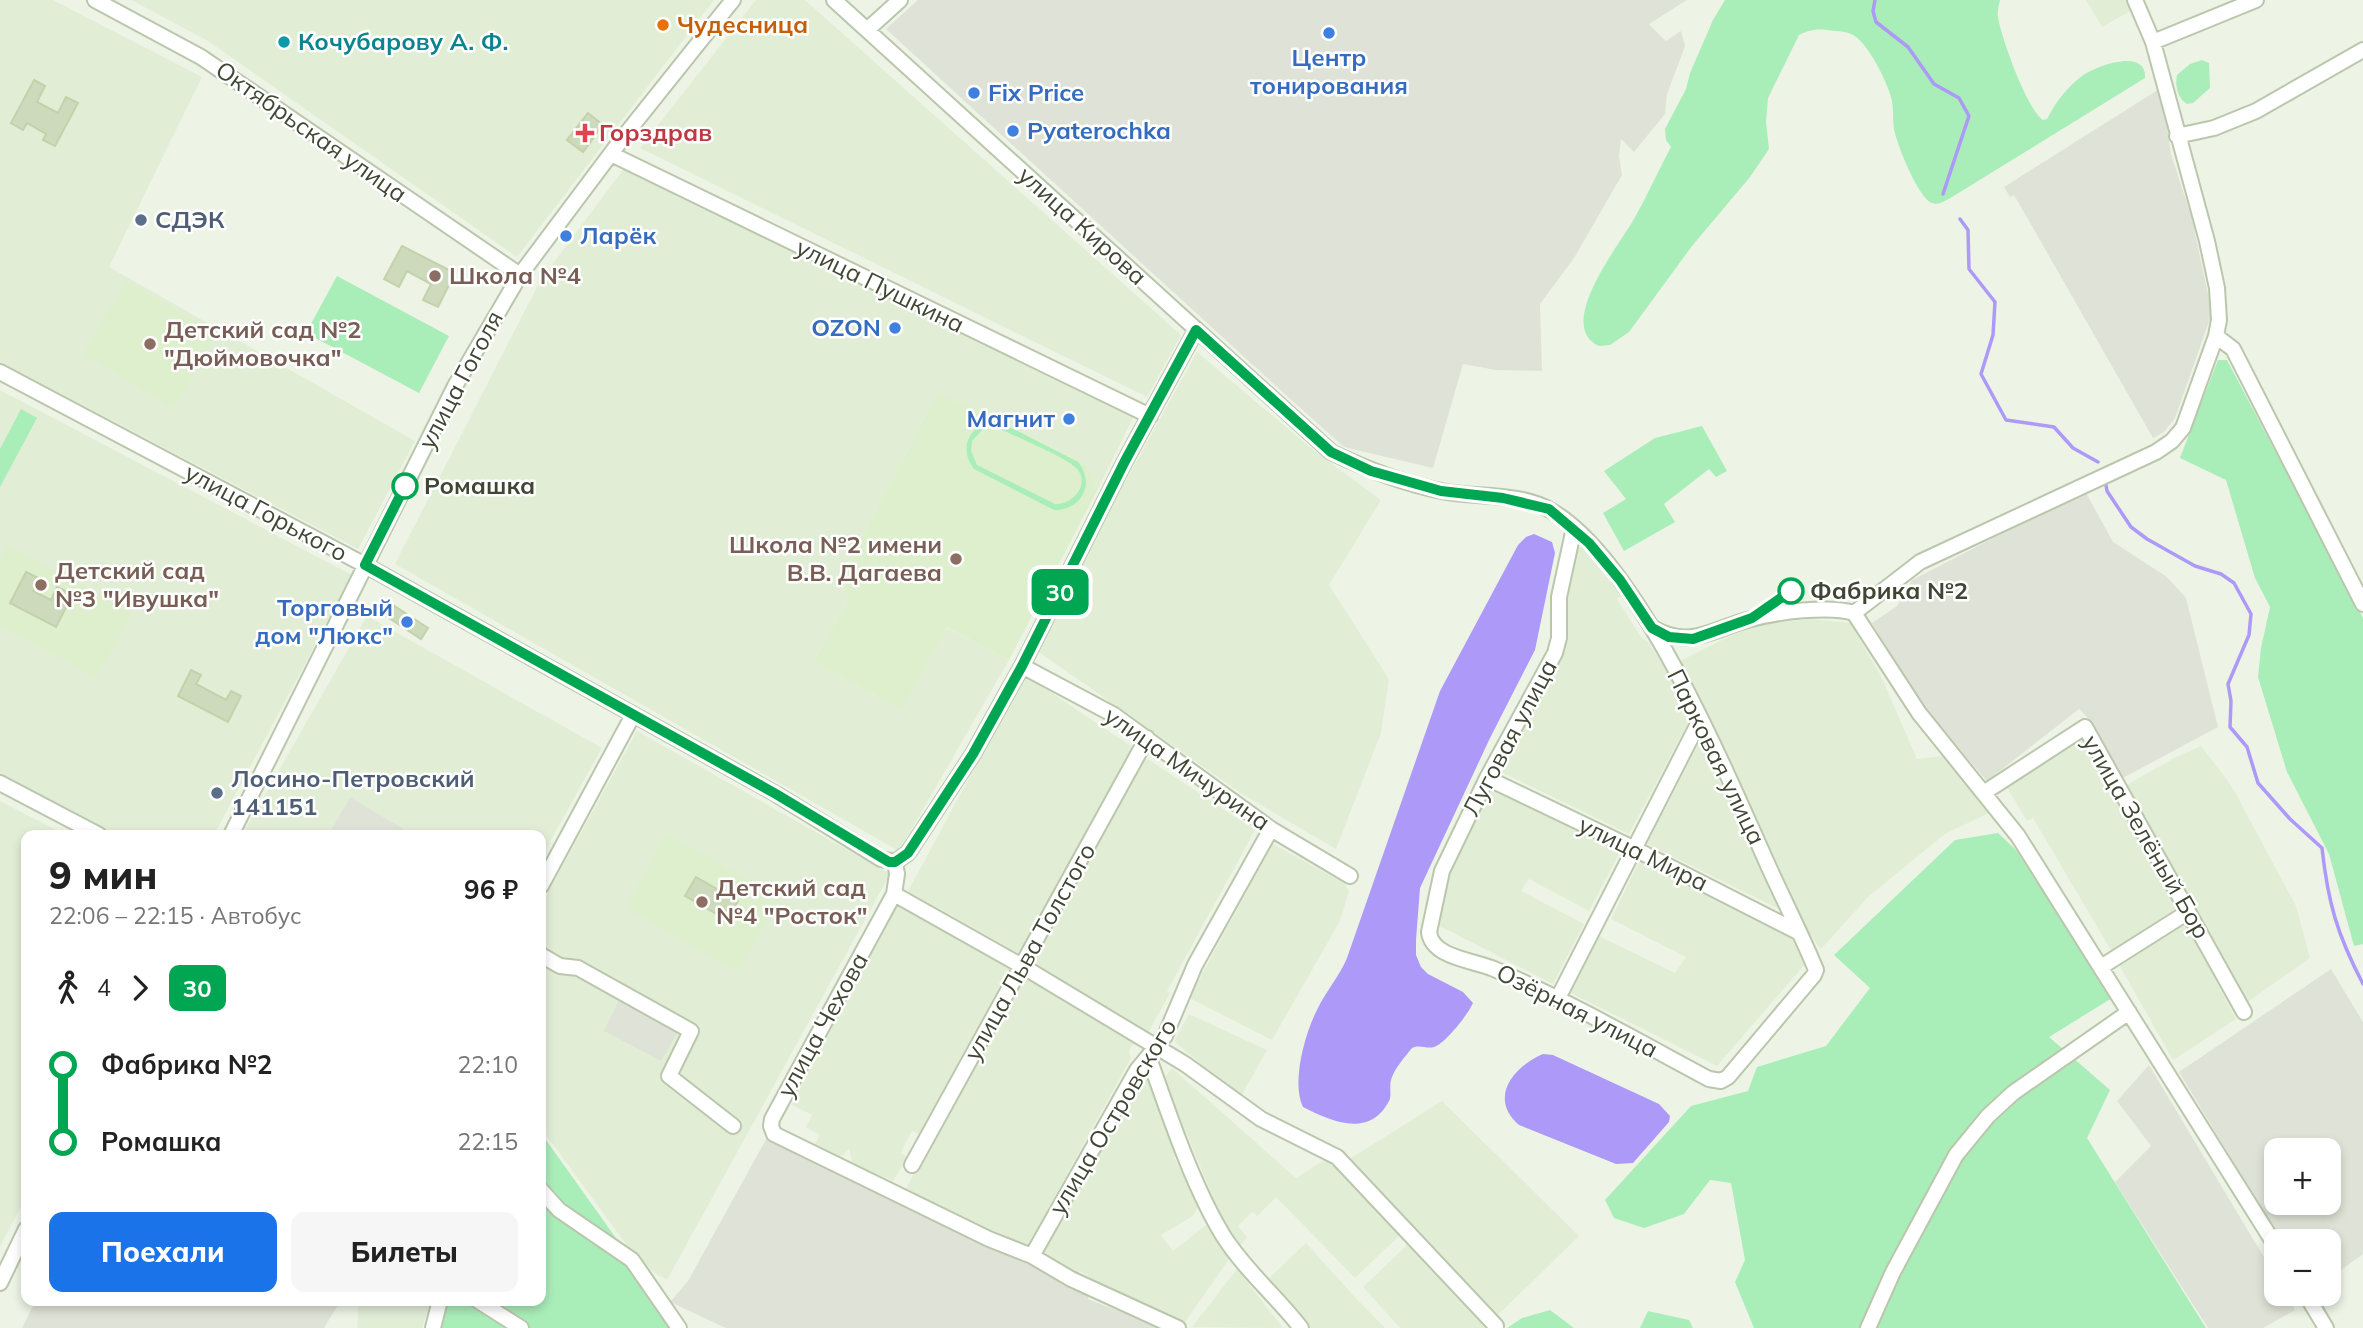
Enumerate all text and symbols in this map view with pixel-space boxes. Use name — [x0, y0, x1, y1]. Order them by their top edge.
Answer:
place label: Чудесница — [677, 9, 808, 39]
marker: Чудесница — [655, 17, 671, 33]
marker: Центр тонирования — [1321, 25, 1337, 41]
place label: Кочубарову А. Ф. — [298, 26, 508, 56]
marker: Кочубарову А. Ф. — [276, 34, 292, 50]
place label: Центр тонирования — [1250, 42, 1408, 100]
street label: Октябрьская улица — [210, 54, 413, 208]
place label: Fix Price — [988, 77, 1084, 107]
marker: Fix Price — [966, 85, 982, 101]
place label: Pyaterochka — [1027, 115, 1171, 145]
place label: Горздрав — [599, 117, 712, 147]
marker: Pyaterochka — [1005, 123, 1021, 139]
marker: Горздрав — [577, 125, 593, 141]
street label: улица Кирова — [1012, 160, 1153, 291]
place label: СДЭК — [155, 204, 225, 234]
marker: СДЭК — [133, 212, 149, 228]
place label: Ларёк — [580, 220, 656, 250]
marker: Ларёк — [558, 228, 574, 244]
street label: улица Пушкина — [791, 231, 969, 339]
place label: Школа №4 — [449, 260, 581, 290]
marker: Школа №4 — [427, 268, 443, 284]
street label: улица Гоголя — [411, 305, 509, 454]
place label: OZON — [811, 312, 881, 342]
place label: Детский сад №2 "Дюймовочка" — [164, 314, 362, 372]
marker: OZON — [887, 320, 903, 336]
marker: Детский сад №2 "Дюймовочка" — [142, 336, 158, 352]
place label: Магнит — [966, 403, 1055, 433]
marker: Магнит — [1061, 411, 1077, 427]
street label: улица Горького — [180, 457, 353, 568]
place label: Ромашка — [424, 470, 535, 500]
marker: Ромашка — [392, 473, 418, 499]
place label: Школа №2 имени В.В. Дагаева — [729, 529, 942, 587]
marker: Школа №2 имени В.В. Дагаева — [948, 551, 964, 567]
place label: Детский сад №3 "Ивушка" — [55, 555, 219, 613]
line badge: 30 — [1028, 569, 1092, 615]
place label: Фабрика №2 — [1810, 575, 1968, 605]
marker: Детский сад №3 "Ивушка" — [33, 577, 49, 593]
text: 30 — [1046, 577, 1074, 607]
marker: Фабрика №2 — [1778, 578, 1804, 604]
place label: Торговый дом "Люкс" — [255, 592, 393, 650]
marker: Торговый дом "Люкс" — [399, 614, 415, 630]
street label: Луговая улица — [1455, 654, 1563, 821]
street label: Парковая улица — [1661, 664, 1772, 849]
street label: улица Мичурина — [1099, 700, 1276, 837]
street label: улица Зелёный Бор — [2076, 729, 2217, 944]
place label: Лосино-Петровский 141151 — [231, 763, 474, 821]
marker: Лосино-Петровский 141151 — [209, 785, 225, 801]
street label: улица Мира — [1574, 809, 1713, 897]
street label: улица Льва Толстого — [957, 838, 1101, 1065]
text: 9 мин — [49, 851, 157, 899]
place label: Детский сад №4 "Росток" — [716, 872, 868, 930]
text: 96 ₽ — [464, 873, 518, 906]
marker: Детский сад №4 "Росток" — [694, 894, 710, 910]
text: 22:06 – 22:15 · Автобус — [49, 901, 302, 930]
street label: улица Чехова — [770, 947, 874, 1102]
street label: Озёрная улица — [1492, 957, 1663, 1064]
icon: walk — [49, 969, 87, 1007]
icon: forward — [121, 969, 159, 1007]
text: 4 — [97, 973, 111, 1002]
text: 30 — [183, 973, 212, 1003]
street label: улица Островского — [1042, 1013, 1183, 1220]
text: Фабрика №2 — [101, 1048, 272, 1081]
text: 22:10 — [458, 1050, 518, 1079]
text: Ромашка — [101, 1125, 222, 1158]
text: 22:15 — [458, 1127, 518, 1156]
map controls — [2264, 1138, 2341, 1306]
button: + — [2264, 1138, 2341, 1215]
button: Поехали — [49, 1212, 277, 1292]
button: Билеты — [291, 1212, 518, 1292]
button: − — [2264, 1229, 2341, 1306]

